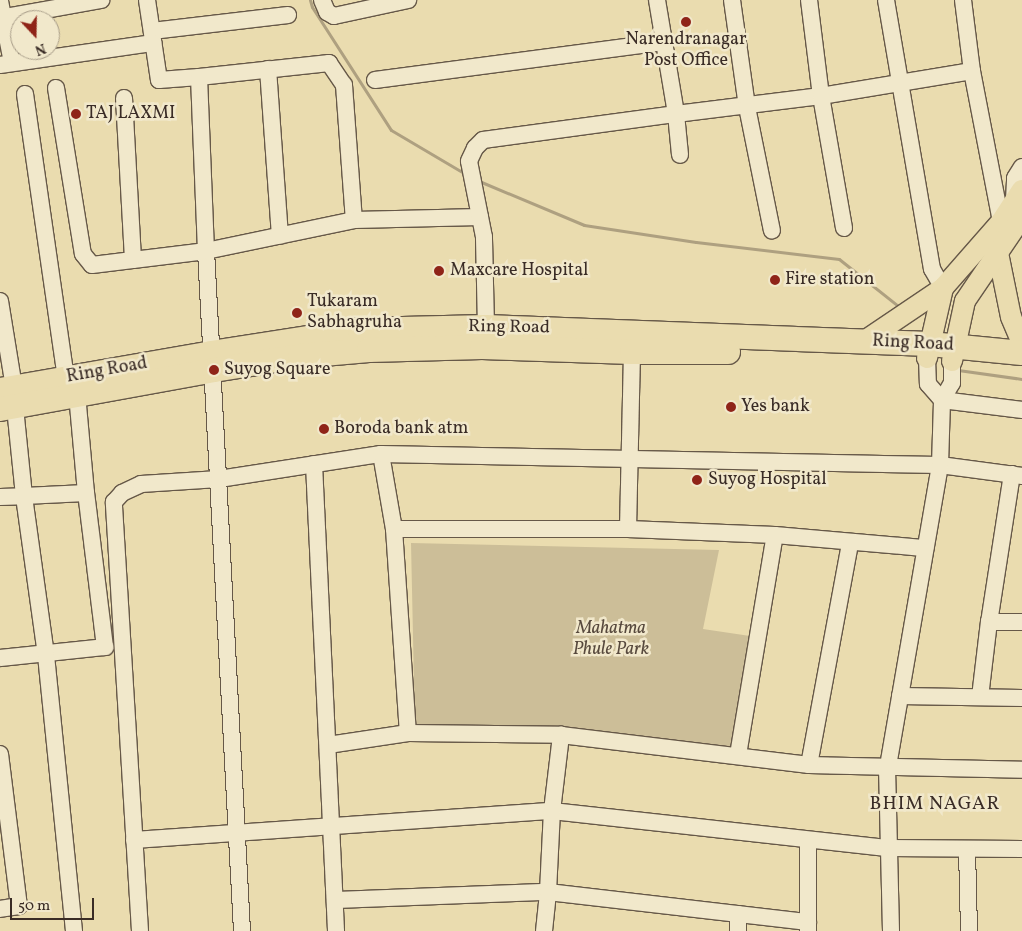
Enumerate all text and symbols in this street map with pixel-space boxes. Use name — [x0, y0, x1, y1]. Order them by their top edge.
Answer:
north arrow — [10, 10, 60, 60]
marker: Narendranagar Post Office — [680, 16, 692, 28]
place label: Narendranagar Post Office — [625, 30, 747, 72]
text: N — [32, 38, 48, 59]
place label: TAJ LAXMI — [86, 103, 175, 125]
marker: TAJ LAXMI — [70, 108, 82, 120]
place label: Maxcare Hospital — [450, 260, 588, 282]
marker: Maxcare Hospital — [432, 264, 446, 278]
place label: Fire station — [785, 269, 874, 291]
marker: Fire station — [769, 274, 781, 286]
place label: Tukaram Sabhagruha — [307, 292, 402, 334]
marker: Tukaram Sabhagruha — [291, 307, 303, 319]
street label: Ring Road — [468, 316, 550, 340]
street label: Ring Road — [872, 331, 954, 357]
street label: Ring Road — [65, 353, 149, 389]
place label: Suyog Square — [224, 359, 330, 381]
marker: Suyog Square — [208, 364, 220, 376]
place label: Yes bank — [741, 396, 810, 418]
marker: Yes bank — [725, 401, 737, 413]
place label: Boroda bank atm — [334, 418, 469, 440]
marker: Boroda bank atm — [318, 423, 330, 435]
place label: Suyog Hospital — [708, 469, 827, 491]
marker: Suyog Hospital — [690, 473, 704, 487]
park label: Mahatma Phule Park — [573, 619, 649, 662]
district label: BHIM NAGAR — [868, 794, 1002, 816]
scale bar — [12, 888, 96, 920]
text: 50 m — [18, 896, 50, 917]

